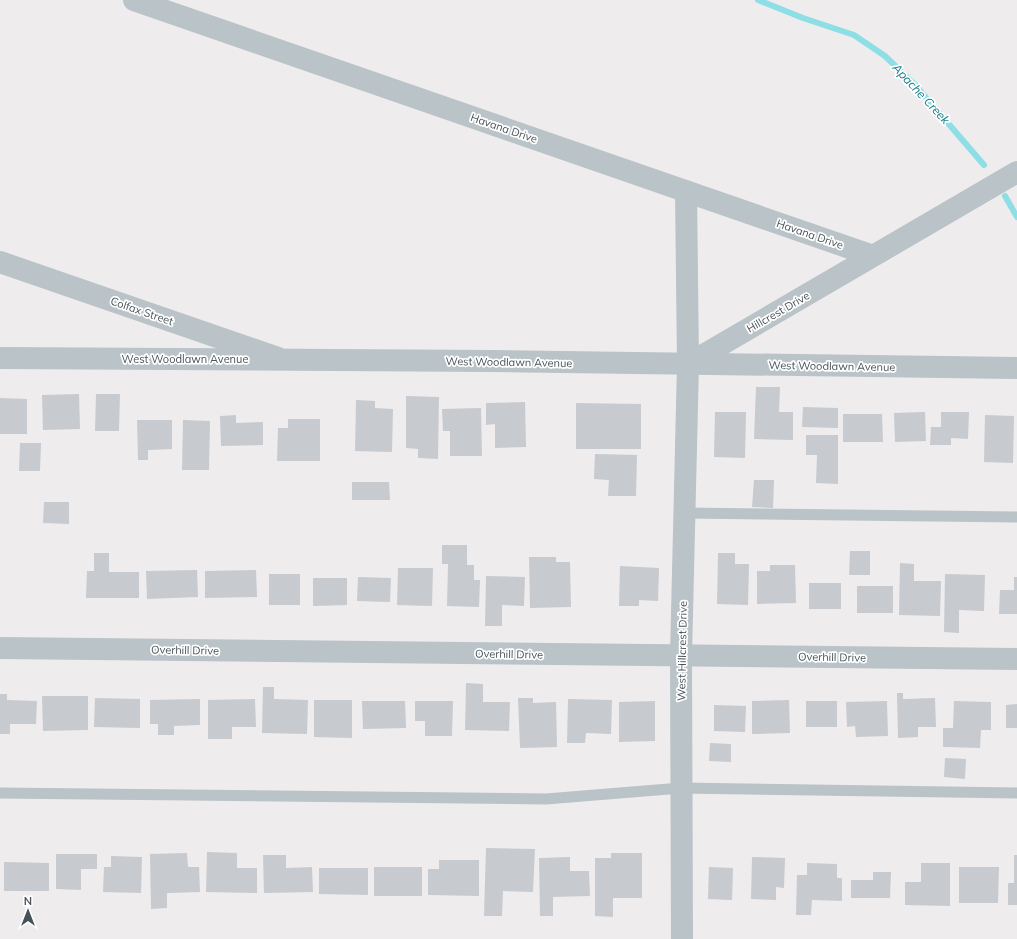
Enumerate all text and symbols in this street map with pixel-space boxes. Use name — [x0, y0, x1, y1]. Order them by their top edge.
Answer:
water label: Apache Creek — [889, 59, 954, 128]
street label: Havana Drive — [469, 110, 539, 146]
street label: Havana Drive — [775, 216, 845, 252]
street label: Hillcrest Drive — [744, 288, 812, 336]
street label: Colfax Street — [109, 294, 175, 328]
street label: West Woodlawn Avenue — [122, 352, 248, 366]
street label: West Woodlawn Avenue — [445, 354, 573, 370]
street label: West Woodlawn Avenue — [768, 358, 896, 374]
street label: West Hillcrest Drive — [674, 601, 690, 701]
street label: Overhill Drive — [151, 642, 219, 658]
street label: Overhill Drive — [475, 646, 543, 662]
street label: Overhill Drive — [798, 649, 866, 665]
north arrow — [8, 891, 48, 931]
text: N — [24, 894, 32, 908]

